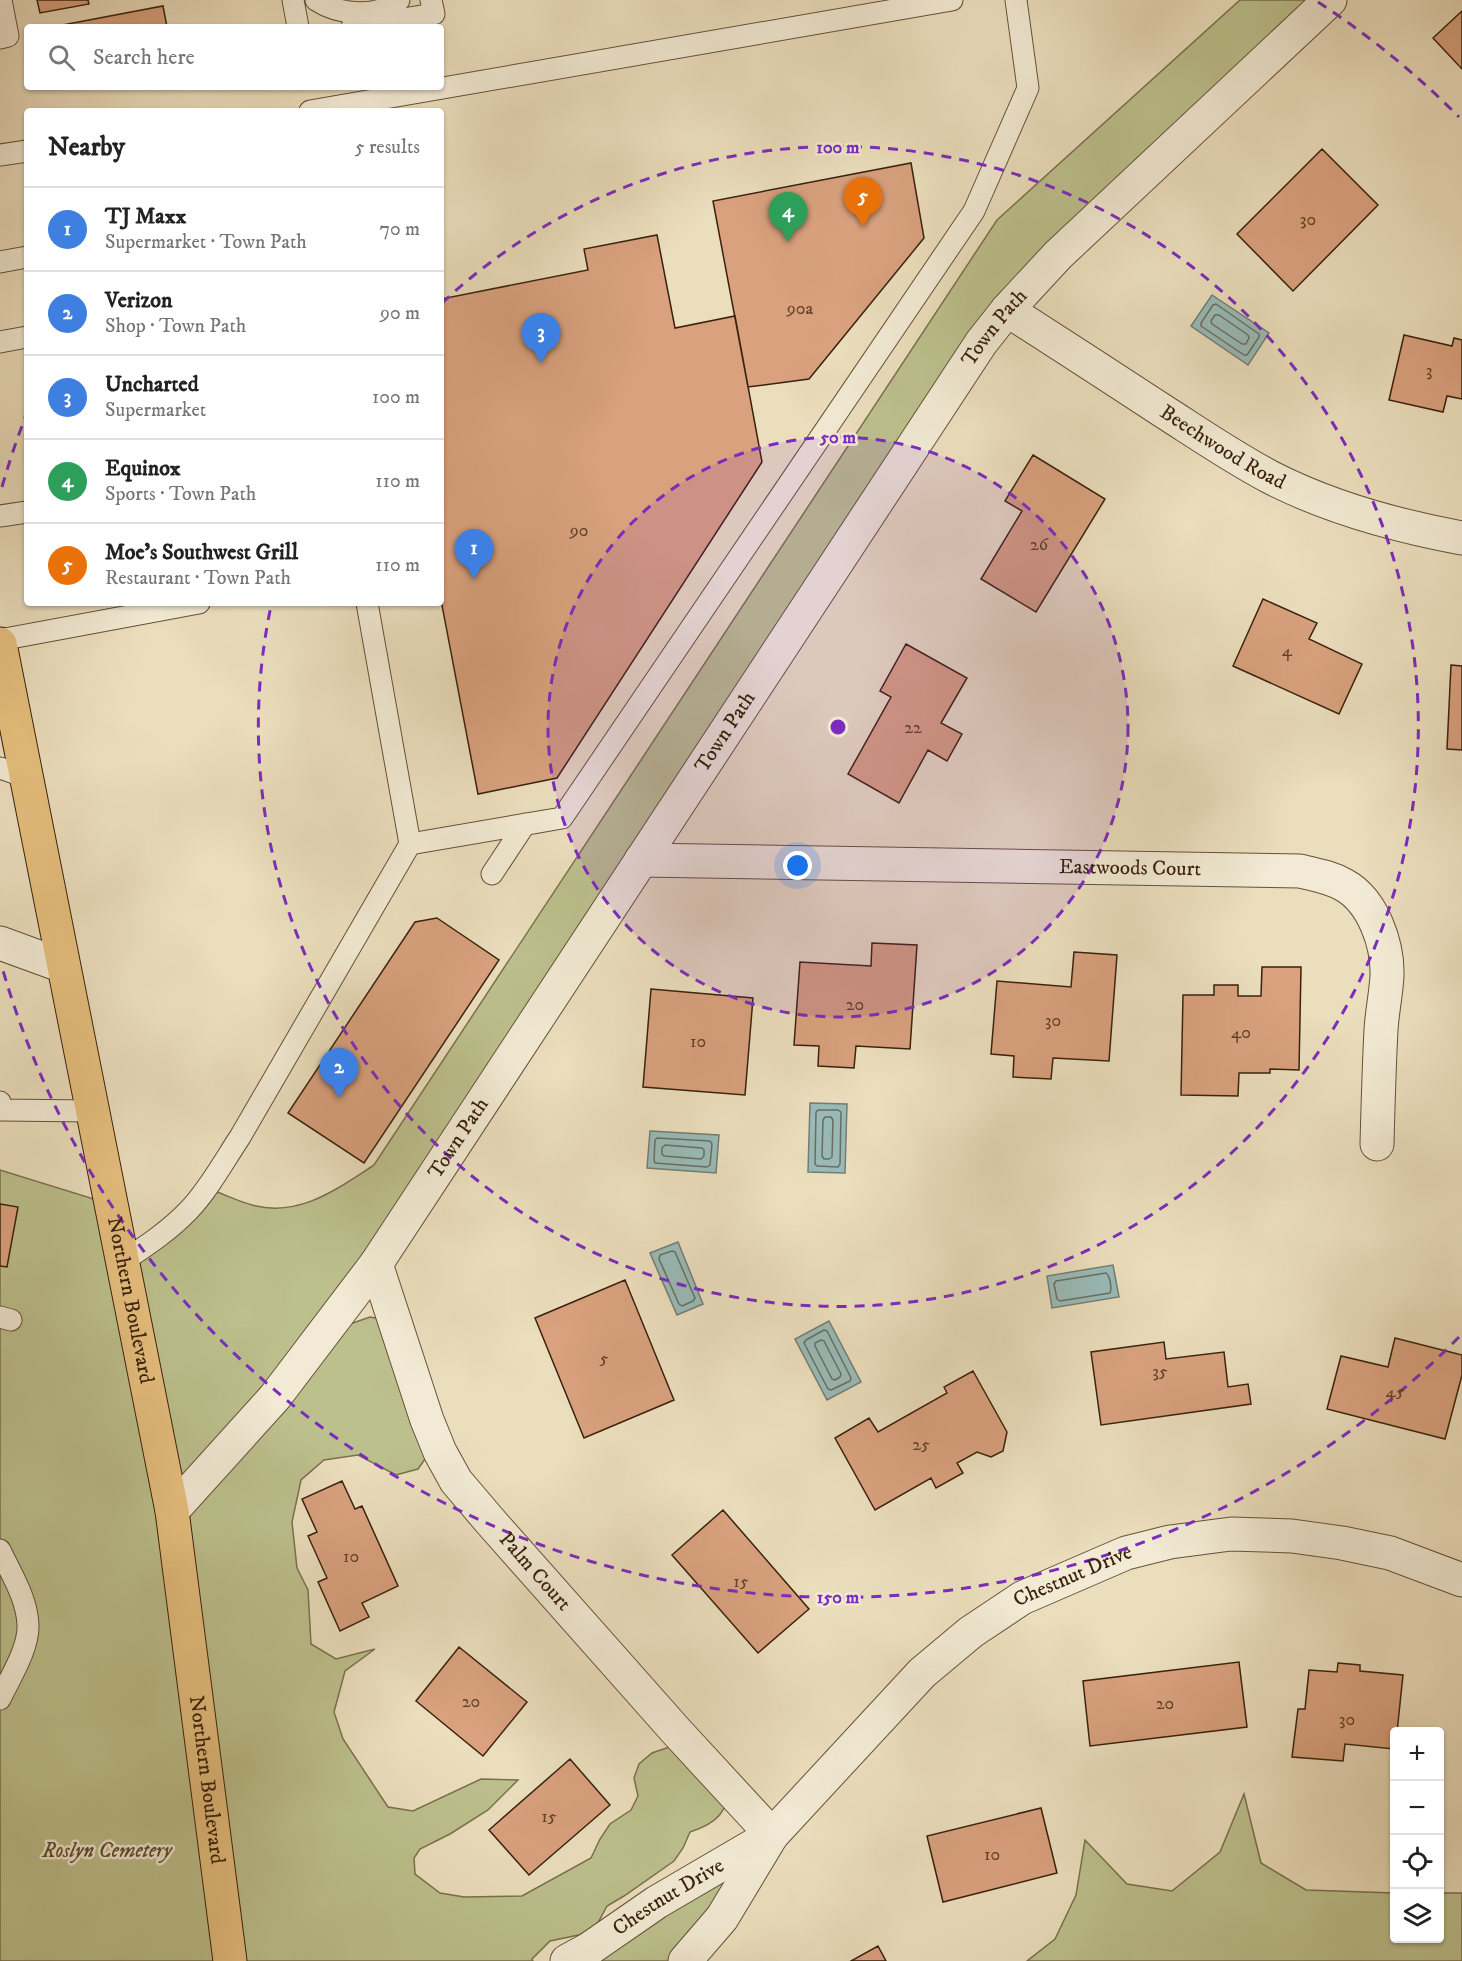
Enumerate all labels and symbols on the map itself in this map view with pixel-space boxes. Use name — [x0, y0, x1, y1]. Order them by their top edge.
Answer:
text: 100 m — [816, 137, 860, 159]
pin: 5 — [844, 178, 882, 227]
pin: 4 — [768, 192, 808, 242]
house number: 30 — [1300, 209, 1316, 231]
street label: Town Path — [956, 283, 1033, 371]
house number: 90a — [786, 298, 814, 320]
pin: 3 — [522, 314, 560, 363]
house number: 3 — [1426, 360, 1432, 382]
street label: Beechwood Road — [1155, 399, 1290, 496]
text: 50 m — [819, 427, 856, 449]
house number: 90 — [569, 520, 588, 542]
pin: 1 — [454, 530, 494, 579]
house number: 26 — [1030, 534, 1049, 556]
house number: 4 — [1282, 640, 1293, 662]
street label: Town Path — [689, 687, 761, 778]
centre of rings — [828, 717, 848, 737]
house number: 22 — [904, 717, 922, 739]
your location — [783, 851, 812, 880]
street label: Eastwoods Court — [1059, 854, 1202, 882]
house number: 20 — [846, 994, 864, 1016]
house number: 30 — [1045, 1010, 1061, 1032]
house number: 40 — [1231, 1022, 1251, 1044]
house number: 10 — [690, 1031, 706, 1053]
pin: 2 — [320, 1048, 358, 1098]
street label: Town Path — [423, 1093, 495, 1184]
street label: Northern Boulevard — [101, 1215, 160, 1386]
house number: 5 — [600, 1348, 609, 1370]
house number: 35 — [1152, 1361, 1168, 1383]
house number: 45 — [1385, 1381, 1405, 1403]
house number: 25 — [912, 1434, 930, 1456]
street label: Palm Court — [493, 1527, 577, 1617]
street label: Chestnut Drive — [1008, 1539, 1135, 1613]
house number: 10 — [343, 1546, 359, 1568]
house number: 15 — [733, 1571, 749, 1593]
text: 150 m — [817, 1587, 860, 1609]
house number: 20 — [462, 1691, 480, 1713]
house number: 20 — [1156, 1693, 1174, 1715]
street label: Northern Boulevard — [183, 1694, 230, 1866]
house number: 30 — [1339, 1709, 1355, 1731]
house number: 15 — [541, 1806, 557, 1828]
park label: Roslyn Cemetery — [41, 1838, 174, 1864]
house number: 10 — [984, 1844, 1000, 1866]
street label: Chestnut Drive — [608, 1853, 729, 1942]

